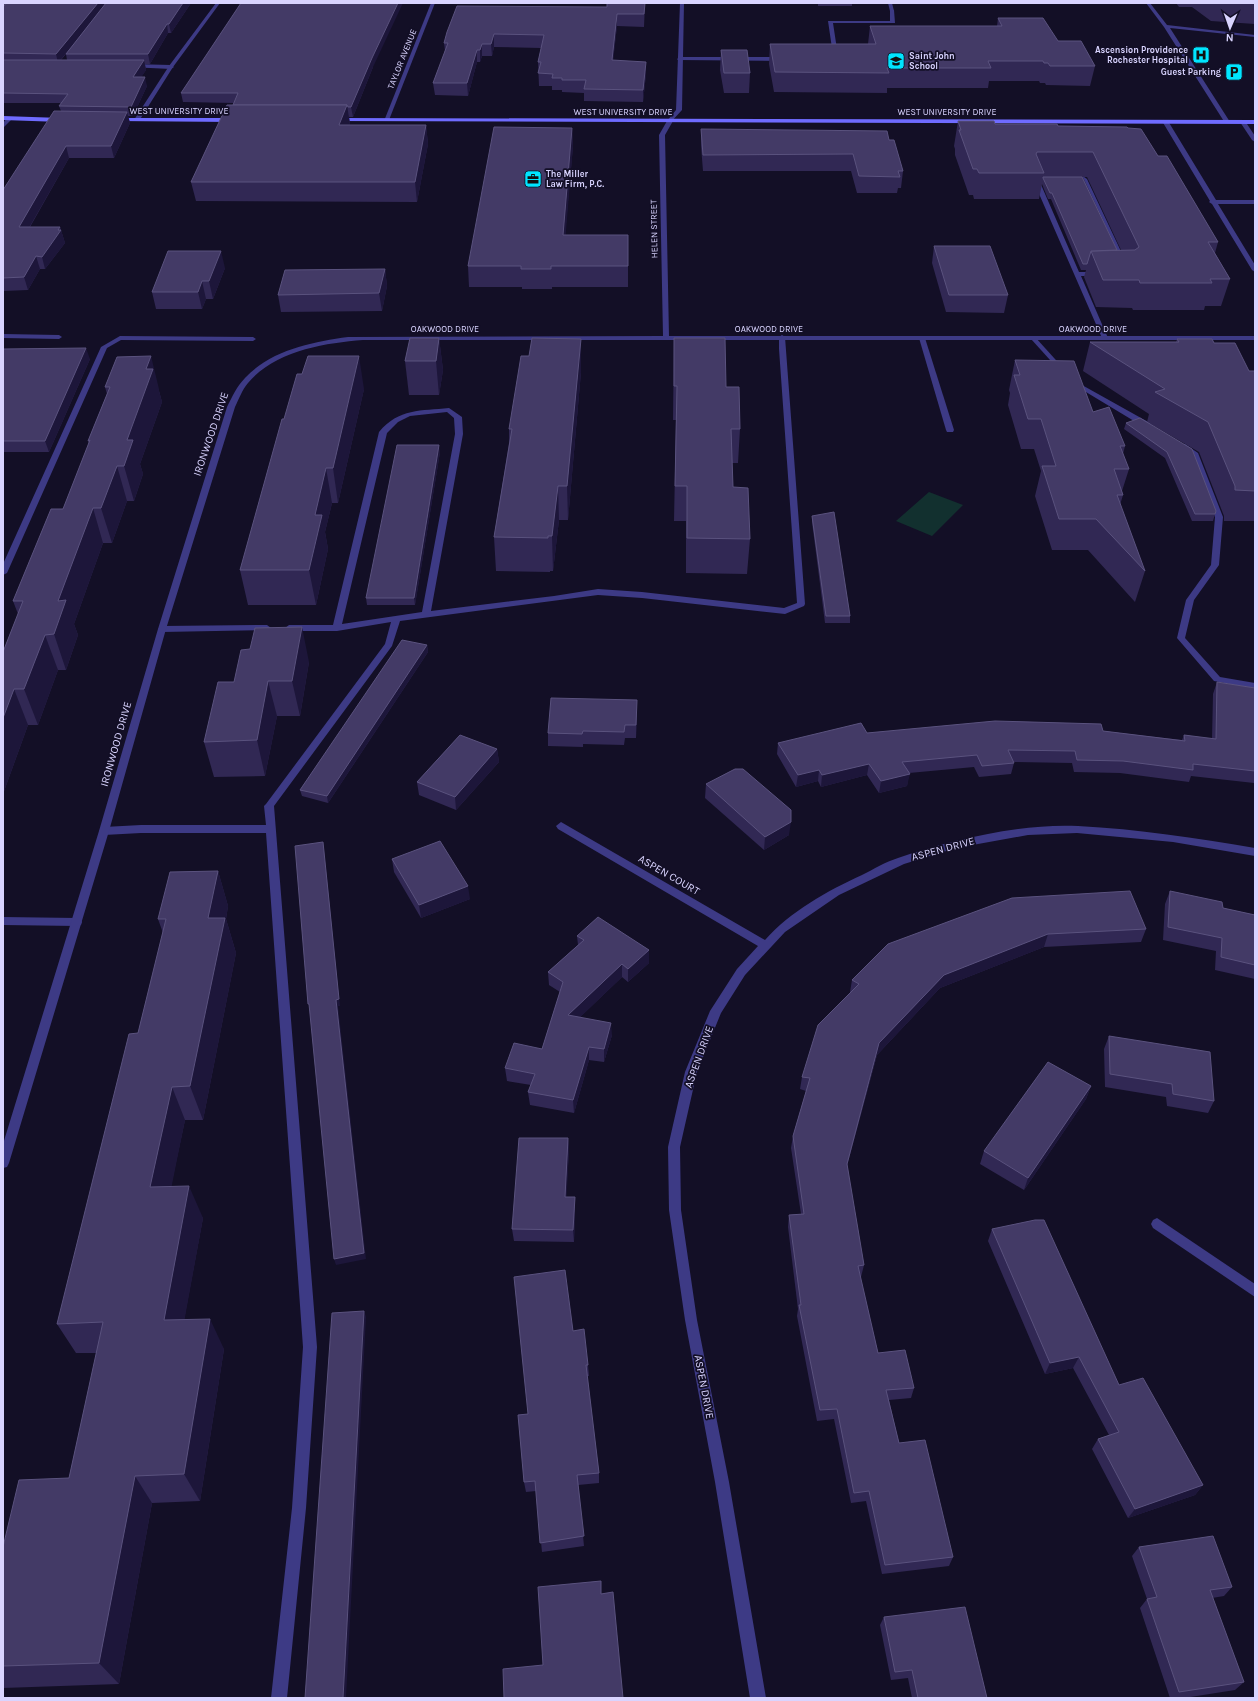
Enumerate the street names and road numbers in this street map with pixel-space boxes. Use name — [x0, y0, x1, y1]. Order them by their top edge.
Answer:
street label: TAYLOR AVENUE — [385, 28, 419, 90]
street label: WEST UNIVERSITY DRIVE — [129, 106, 229, 116]
street label: WEST UNIVERSITY DRIVE — [573, 107, 673, 117]
street label: WEST UNIVERSITY DRIVE — [897, 107, 997, 117]
street label: HELEN STREET — [648, 199, 660, 258]
street label: OAKWOOD DRIVE — [411, 324, 479, 334]
street label: OAKWOOD DRIVE — [735, 324, 803, 334]
street label: OAKWOOD DRIVE — [1059, 324, 1127, 334]
street label: IRONWOOD DRIVE — [191, 390, 231, 478]
street label: IRONWOOD DRIVE — [98, 700, 134, 788]
street label: ASPEN DRIVE — [910, 834, 976, 864]
street label: ASPEN COURT — [636, 852, 702, 898]
street label: ASPEN DRIVE — [682, 1024, 716, 1090]
street label: ASPEN DRIVE — [691, 1354, 717, 1420]

